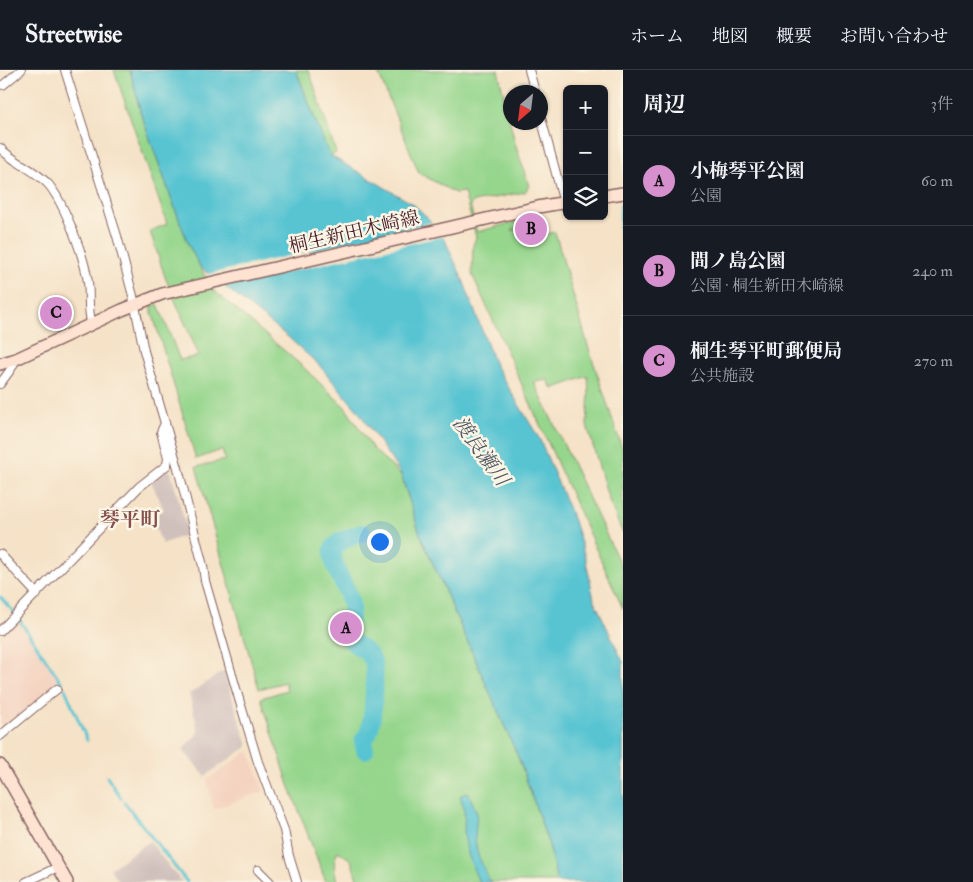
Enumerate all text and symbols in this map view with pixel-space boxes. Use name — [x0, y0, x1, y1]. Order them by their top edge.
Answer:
text: Streetwise — [25, 19, 122, 50]
text: ホーム — [630, 25, 684, 48]
text: 地図 — [712, 25, 748, 48]
text: 概要 — [776, 25, 812, 48]
text: お問い合わせ — [840, 25, 948, 48]
north arrow — [503, 85, 548, 130]
map controls — [563, 85, 608, 220]
button: + — [563, 85, 608, 130]
text: 周辺 — [643, 91, 685, 118]
text: 3件 — [931, 94, 953, 114]
button: − — [563, 130, 608, 175]
text: 小梅琴平公園 — [690, 159, 804, 183]
text: A — [654, 171, 664, 191]
text: 60 m — [921, 171, 953, 191]
button: layers — [563, 175, 608, 220]
text: 公園 — [690, 186, 722, 206]
street label: 桐生新田木崎線 — [286, 205, 422, 259]
pin: B — [515, 210, 547, 248]
text: 間ノ島公園 — [690, 249, 785, 273]
text: B — [654, 261, 664, 281]
text: 240 m — [912, 261, 953, 281]
text: 公園 · 桐生新田木崎線 — [690, 276, 844, 296]
pin: C — [40, 294, 72, 332]
text: 桐生琴平町郵便局 — [690, 339, 842, 363]
text: C — [653, 351, 665, 371]
text: 270 m — [914, 351, 953, 371]
text: 公共施設 — [690, 366, 754, 386]
water label: 渡良瀬川 — [447, 411, 516, 492]
district label: 琴平町 — [100, 507, 161, 532]
your location — [367, 529, 393, 555]
pin: A — [330, 609, 362, 647]

